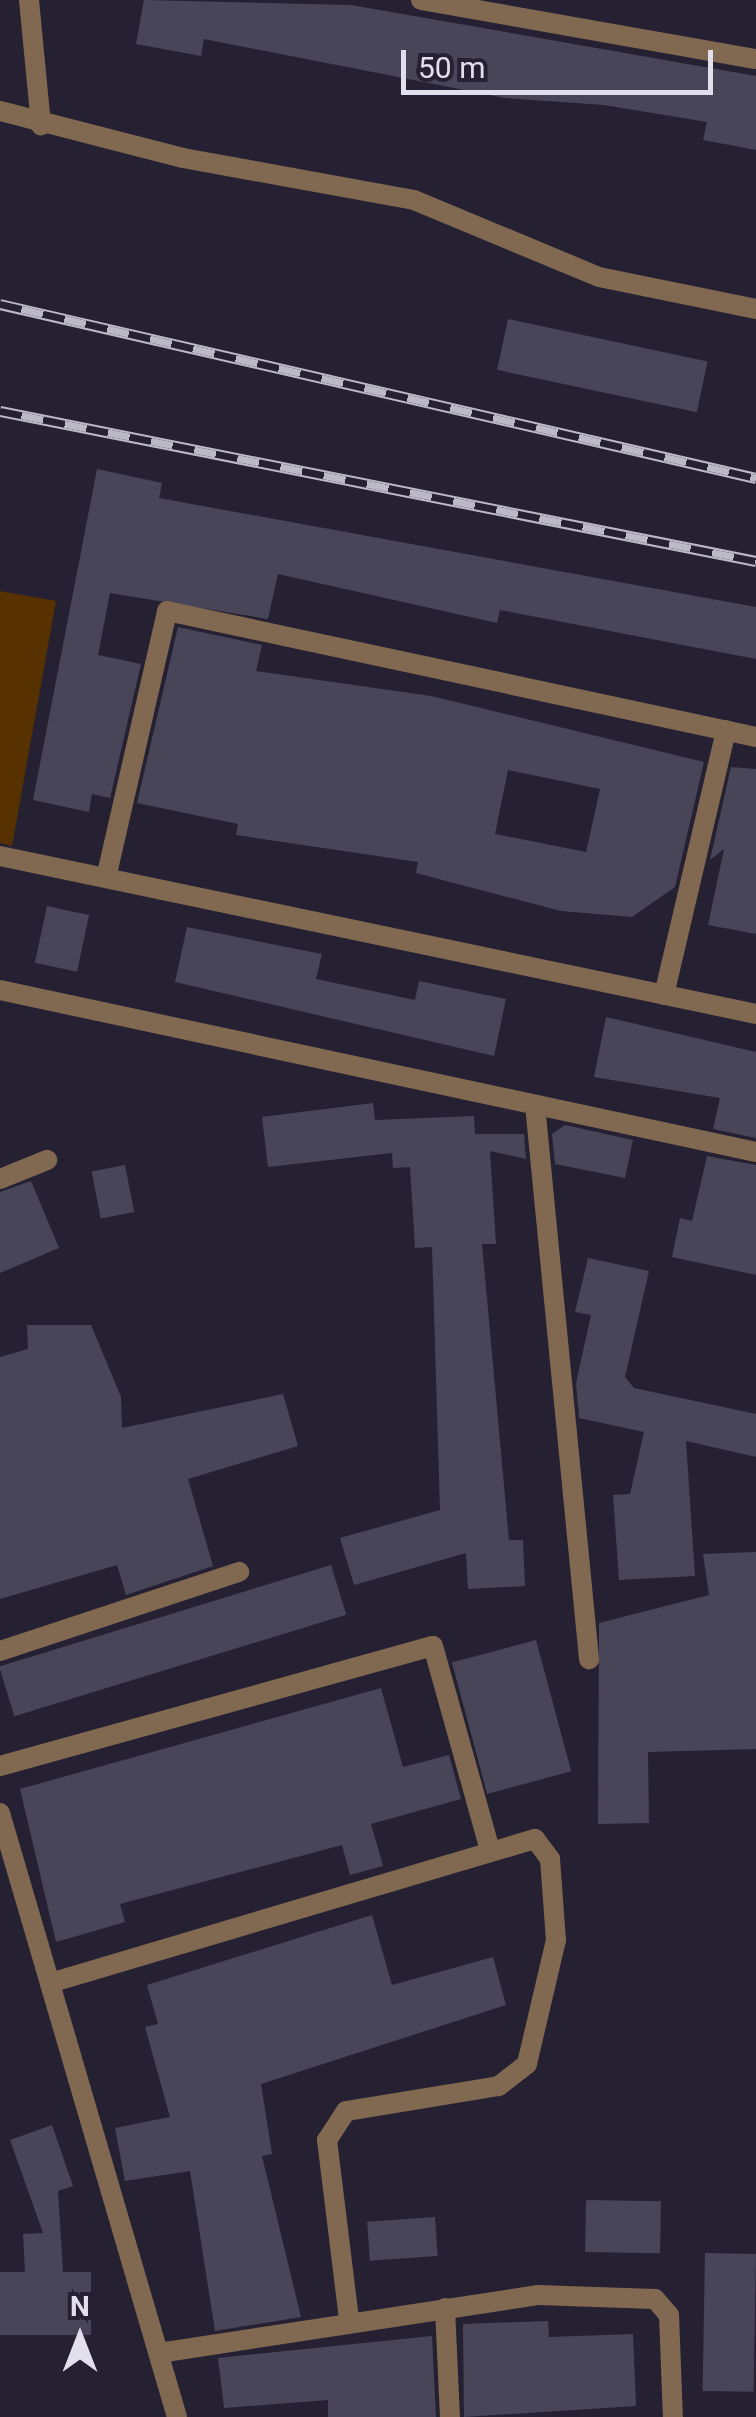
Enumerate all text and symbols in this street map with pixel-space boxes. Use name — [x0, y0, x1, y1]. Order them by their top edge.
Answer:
scale bar — [406, 30, 718, 92]
text: 50 m — [418, 50, 485, 85]
north arrow — [30, 2287, 130, 2387]
text: N — [70, 2290, 90, 2323]

